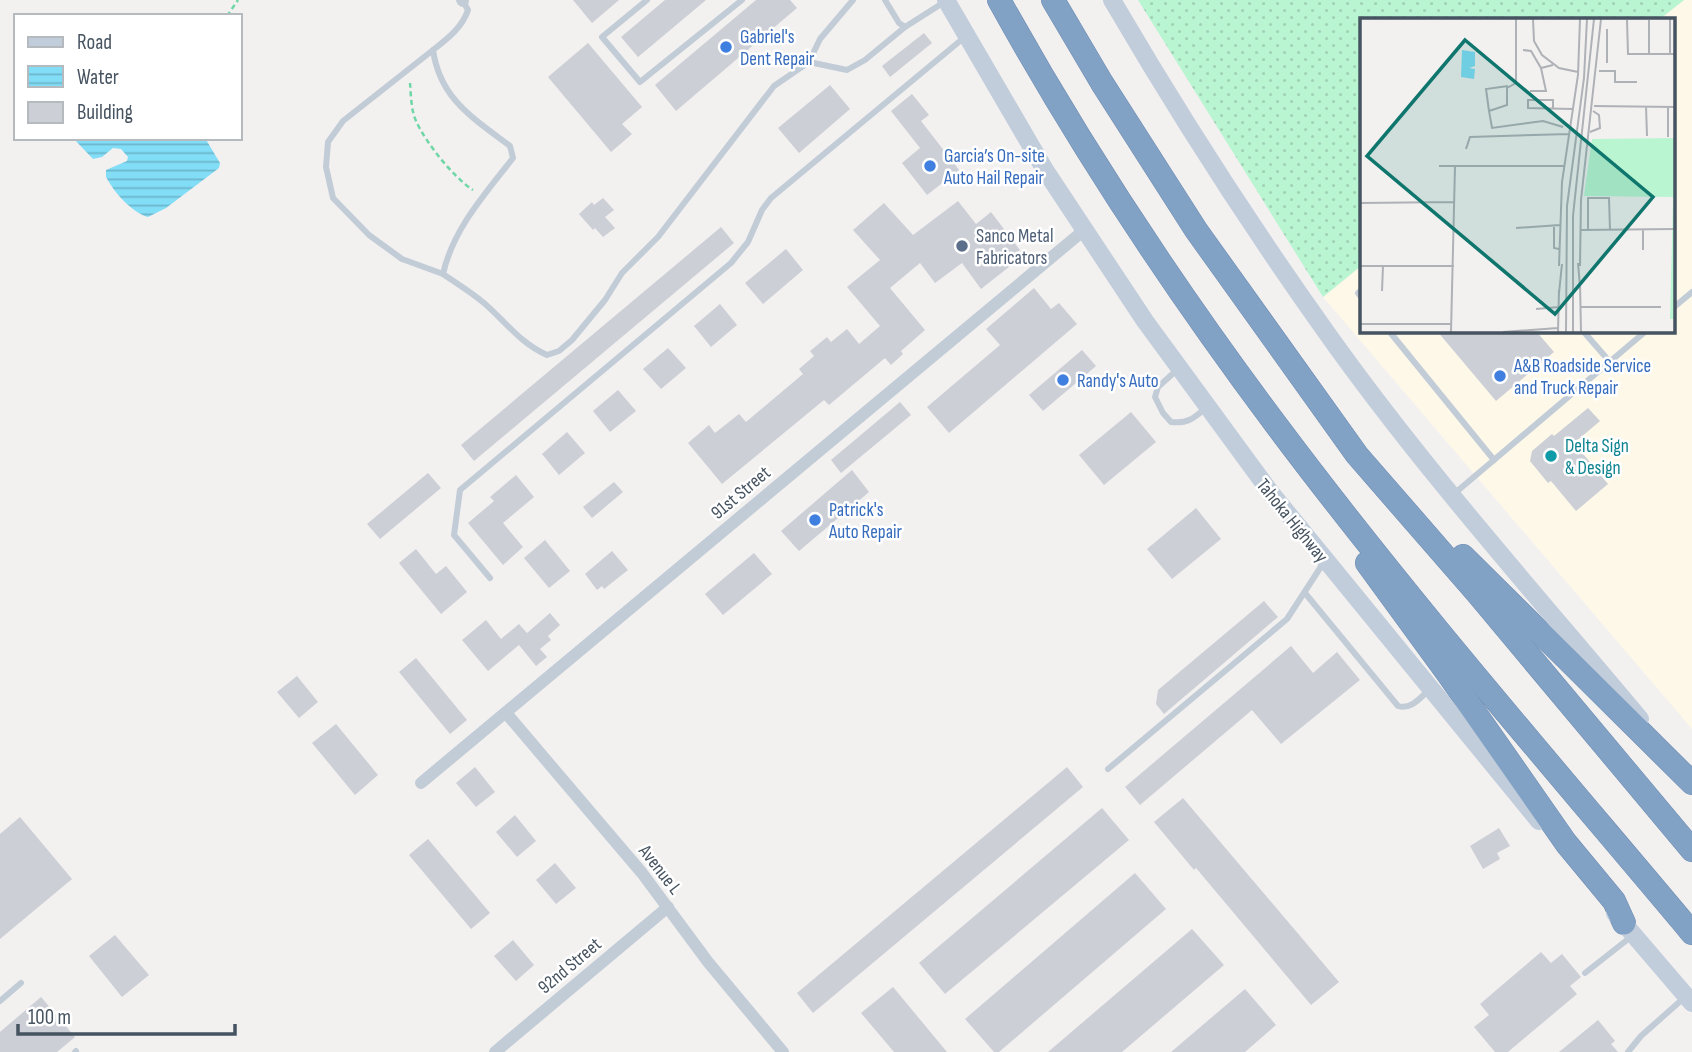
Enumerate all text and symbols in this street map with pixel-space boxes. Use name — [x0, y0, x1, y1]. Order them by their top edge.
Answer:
legend — [14, 14, 242, 140]
inset map — [1360, 18, 1674, 332]
place label: Gabriel's Dent Repair — [740, 26, 815, 71]
text: Road — [77, 30, 112, 55]
marker: Gabriel's Dent Repair — [718, 39, 734, 55]
text: Water — [77, 65, 119, 90]
text: Building — [77, 100, 133, 125]
place label: Garcia’s On-site Auto Hail Repair — [943, 145, 1045, 190]
marker: Garcia’s On-site Auto Hail Repair — [922, 158, 938, 174]
place label: Sanco Metal Fabricators — [976, 225, 1053, 270]
marker: Sanco Metal Fabricators — [954, 238, 970, 254]
place label: A&B Roadside Service and Truck Repair — [1513, 355, 1651, 400]
marker: A&B Roadside Service and Truck Repair — [1492, 368, 1508, 384]
place label: Randy's Auto — [1077, 370, 1159, 393]
marker: Randy's Auto — [1055, 372, 1071, 388]
place label: Delta Sign & Design — [1565, 435, 1629, 480]
marker: Delta Sign & Design — [1543, 448, 1559, 464]
street label: 91st Street — [706, 461, 776, 525]
street label: Tahoka Highway — [1251, 474, 1333, 568]
place label: Patrick's Auto Repair — [828, 499, 903, 544]
marker: Patrick's Auto Repair — [807, 512, 823, 528]
street label: Avenue L — [633, 840, 686, 899]
street label: 92nd Street — [534, 933, 606, 999]
scale bar — [18, 992, 234, 1036]
text: 100 m — [28, 1005, 71, 1030]

